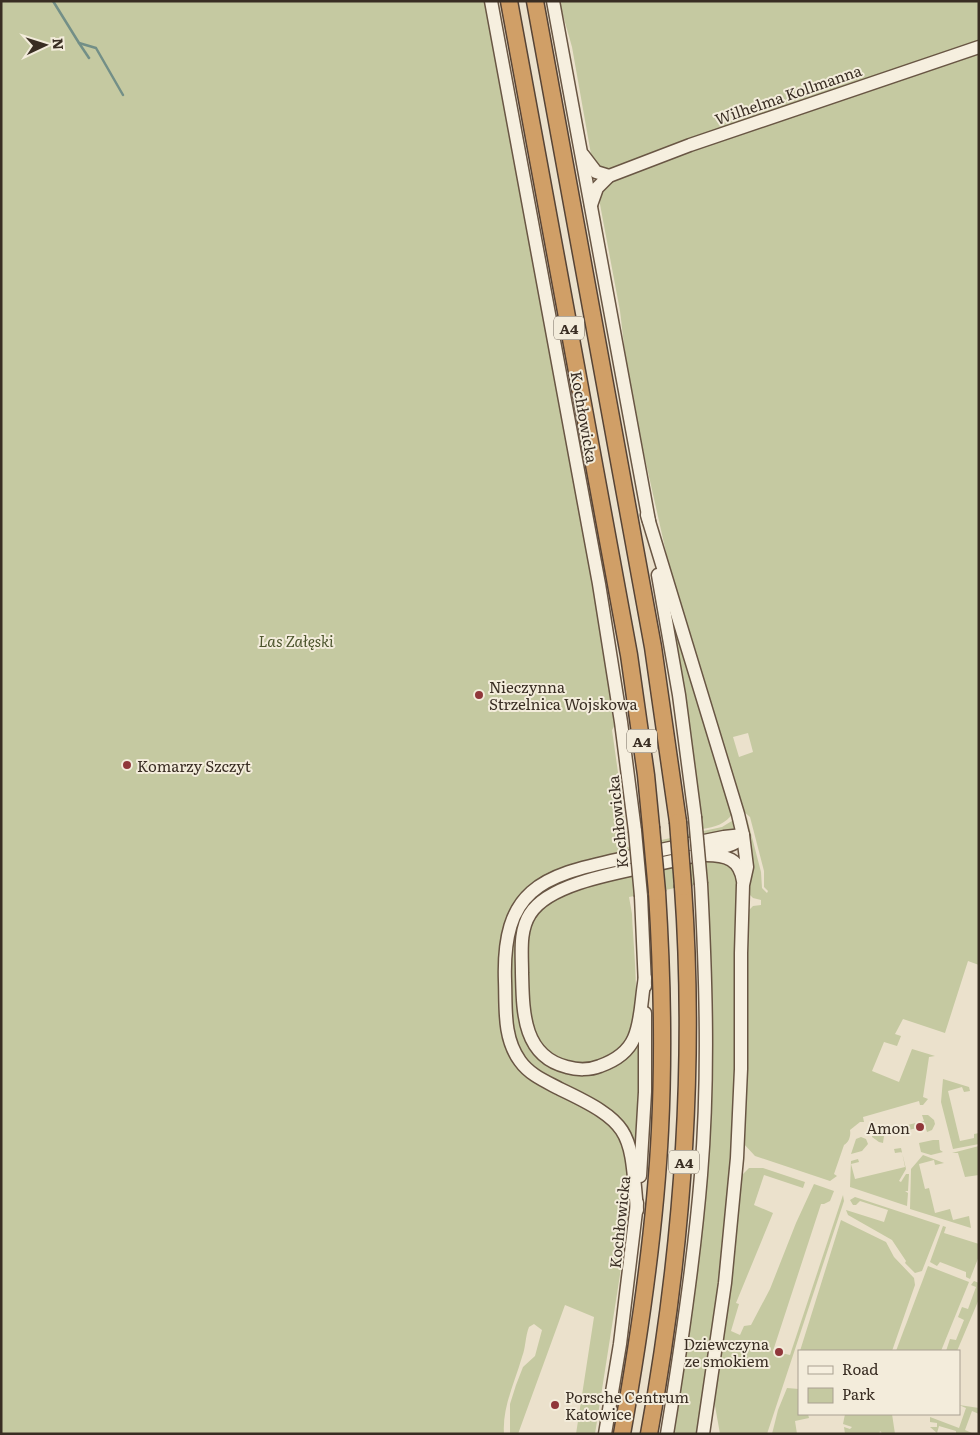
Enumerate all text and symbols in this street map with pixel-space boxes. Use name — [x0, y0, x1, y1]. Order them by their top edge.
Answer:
north arrow — [20, 20, 70, 70]
text: N — [49, 37, 69, 51]
street label: Wilhelma Kollmanna — [711, 58, 865, 130]
road number: A4 — [554, 316, 584, 339]
street label: Kochłowicka — [566, 369, 605, 466]
park label: Las Załęski — [259, 629, 334, 652]
place label: Nieczynna Strzelnica Wojskowa — [489, 675, 639, 715]
marker: Nieczynna Strzelnica Wojskowa — [473, 689, 485, 701]
road number: A4 — [627, 729, 657, 752]
place label: Komarzy Szczyt — [137, 754, 251, 777]
marker: Komarzy Szczyt — [121, 759, 133, 771]
street label: Kochłowicka — [601, 774, 633, 870]
place label: Amon — [866, 1116, 910, 1139]
marker: Amon — [914, 1121, 926, 1133]
road number: A4 — [669, 1150, 699, 1174]
street label: Kochłowicka — [603, 1174, 635, 1270]
place label: Dziewczyna ze smokiem — [683, 1332, 770, 1372]
marker: Dziewczyna ze smokiem — [773, 1346, 785, 1358]
legend — [798, 1350, 960, 1415]
text: Road — [842, 1357, 878, 1380]
text: Park — [842, 1382, 876, 1405]
place label: Porsche Centrum Katowice — [565, 1385, 690, 1425]
marker: Porsche Centrum Katowice — [549, 1399, 561, 1411]

